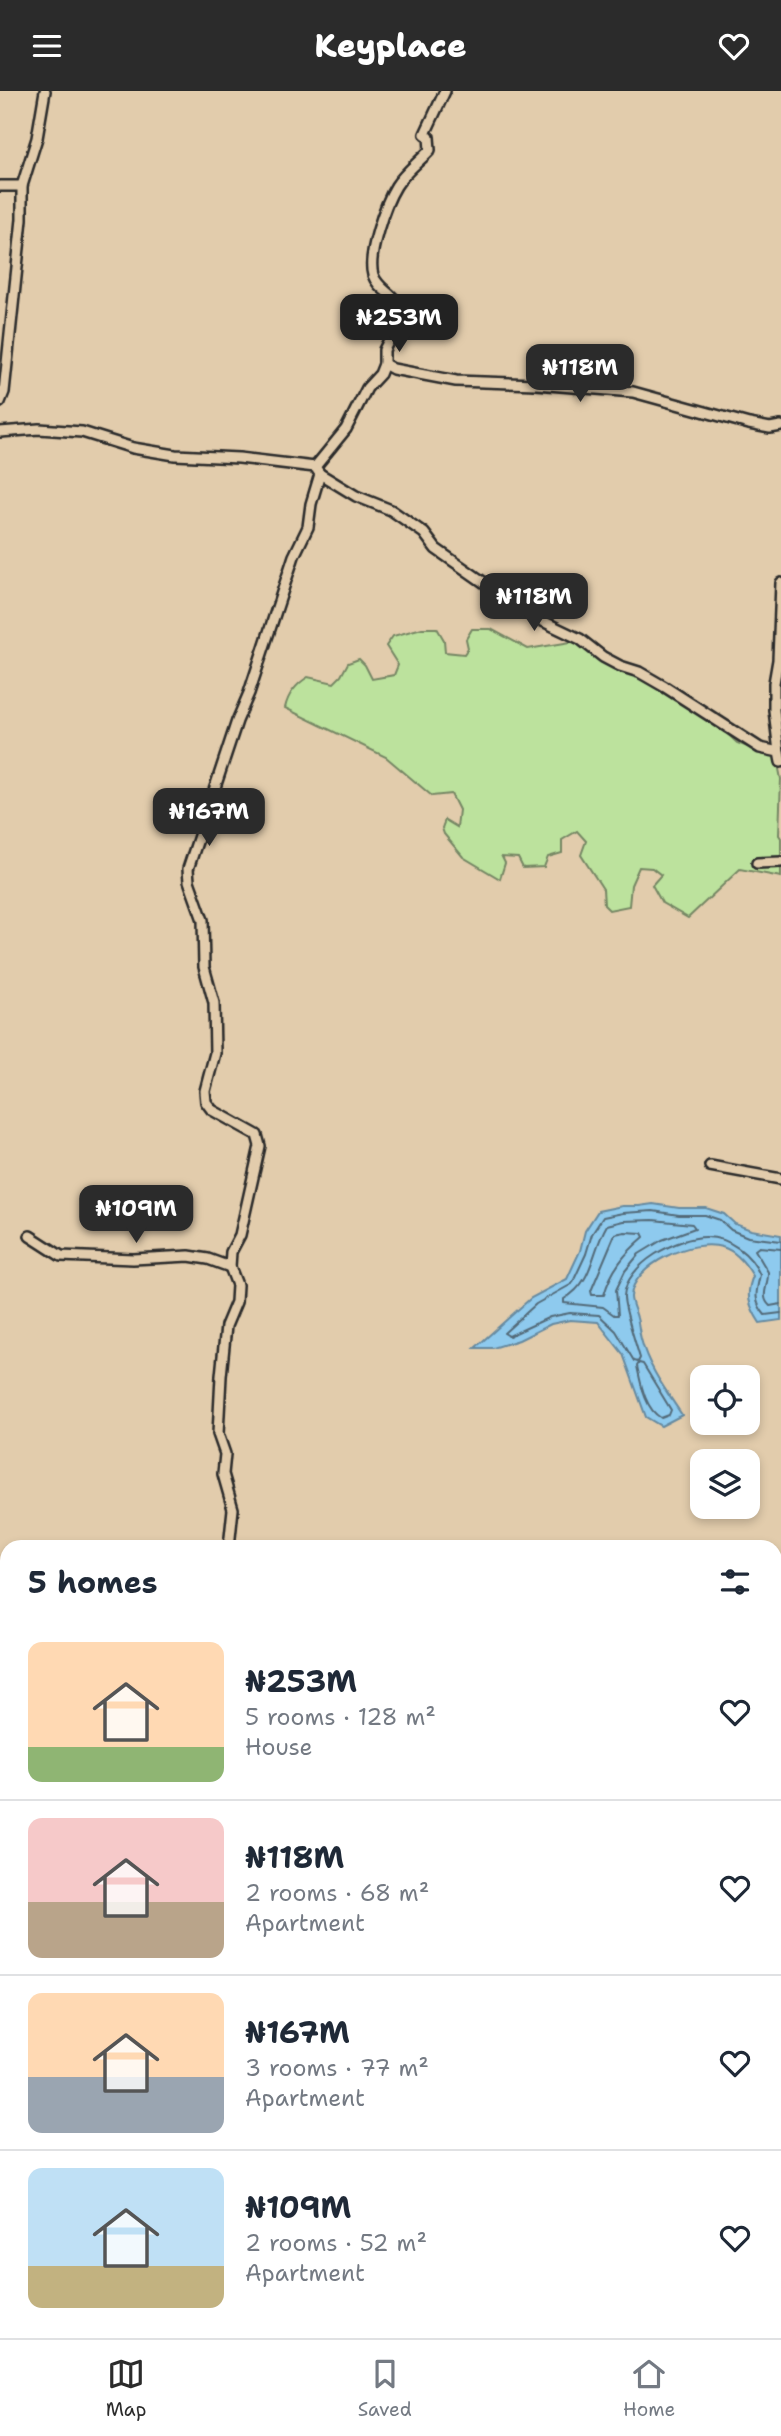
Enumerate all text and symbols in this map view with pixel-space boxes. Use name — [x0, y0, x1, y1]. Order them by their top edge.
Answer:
text: Keyplace — [314, 24, 467, 67]
icon: menu — [28, 27, 66, 65]
icon: heart — [715, 27, 753, 65]
pin: ₦253M — [350, 295, 448, 354]
text: ₦253M — [356, 302, 442, 332]
pin: ₦118M — [531, 345, 629, 404]
text: ₦118M — [542, 352, 618, 382]
pin: ₦118M — [485, 573, 583, 633]
text: ₦118M — [496, 581, 572, 611]
pin: ₦167M — [160, 789, 258, 848]
text: ₦167M — [169, 796, 249, 826]
pin: ₦109M — [87, 1185, 185, 1245]
text: ₦109M — [95, 1193, 177, 1223]
map controls — [690, 1365, 760, 1519]
button: locate — [690, 1365, 760, 1435]
button: layers — [690, 1449, 760, 1519]
text: 5 homes — [28, 1562, 158, 1603]
icon: filters — [716, 1563, 754, 1601]
text: ₦253M — [245, 1661, 357, 1702]
icon: home — [84, 1670, 168, 1754]
icon: heart — [716, 1693, 754, 1731]
text: 5 rooms · 128 m² — [245, 1702, 436, 1732]
text: House — [245, 1732, 313, 1762]
text: ₦118M — [245, 1837, 344, 1878]
icon: home — [84, 1846, 168, 1930]
icon: heart — [716, 1869, 754, 1907]
text: 2 rooms · 68 m² — [245, 1878, 429, 1908]
text: Apartment — [245, 1908, 365, 1938]
text: ₦167M — [245, 2012, 350, 2053]
icon: home — [84, 2021, 168, 2105]
icon: heart — [716, 2044, 754, 2082]
text: 3 rooms · 77 m² — [245, 2053, 429, 2083]
text: Apartment — [245, 2083, 365, 2113]
text: ₦109M — [245, 2187, 351, 2228]
icon: home — [84, 2196, 168, 2280]
icon: heart — [716, 2219, 754, 2257]
text: 2 rooms · 52 m² — [245, 2228, 427, 2258]
text: Apartment — [245, 2258, 365, 2288]
tab: Map — [106, 2355, 146, 2422]
tab: Saved — [358, 2355, 412, 2422]
tab: Home — [623, 2355, 675, 2422]

